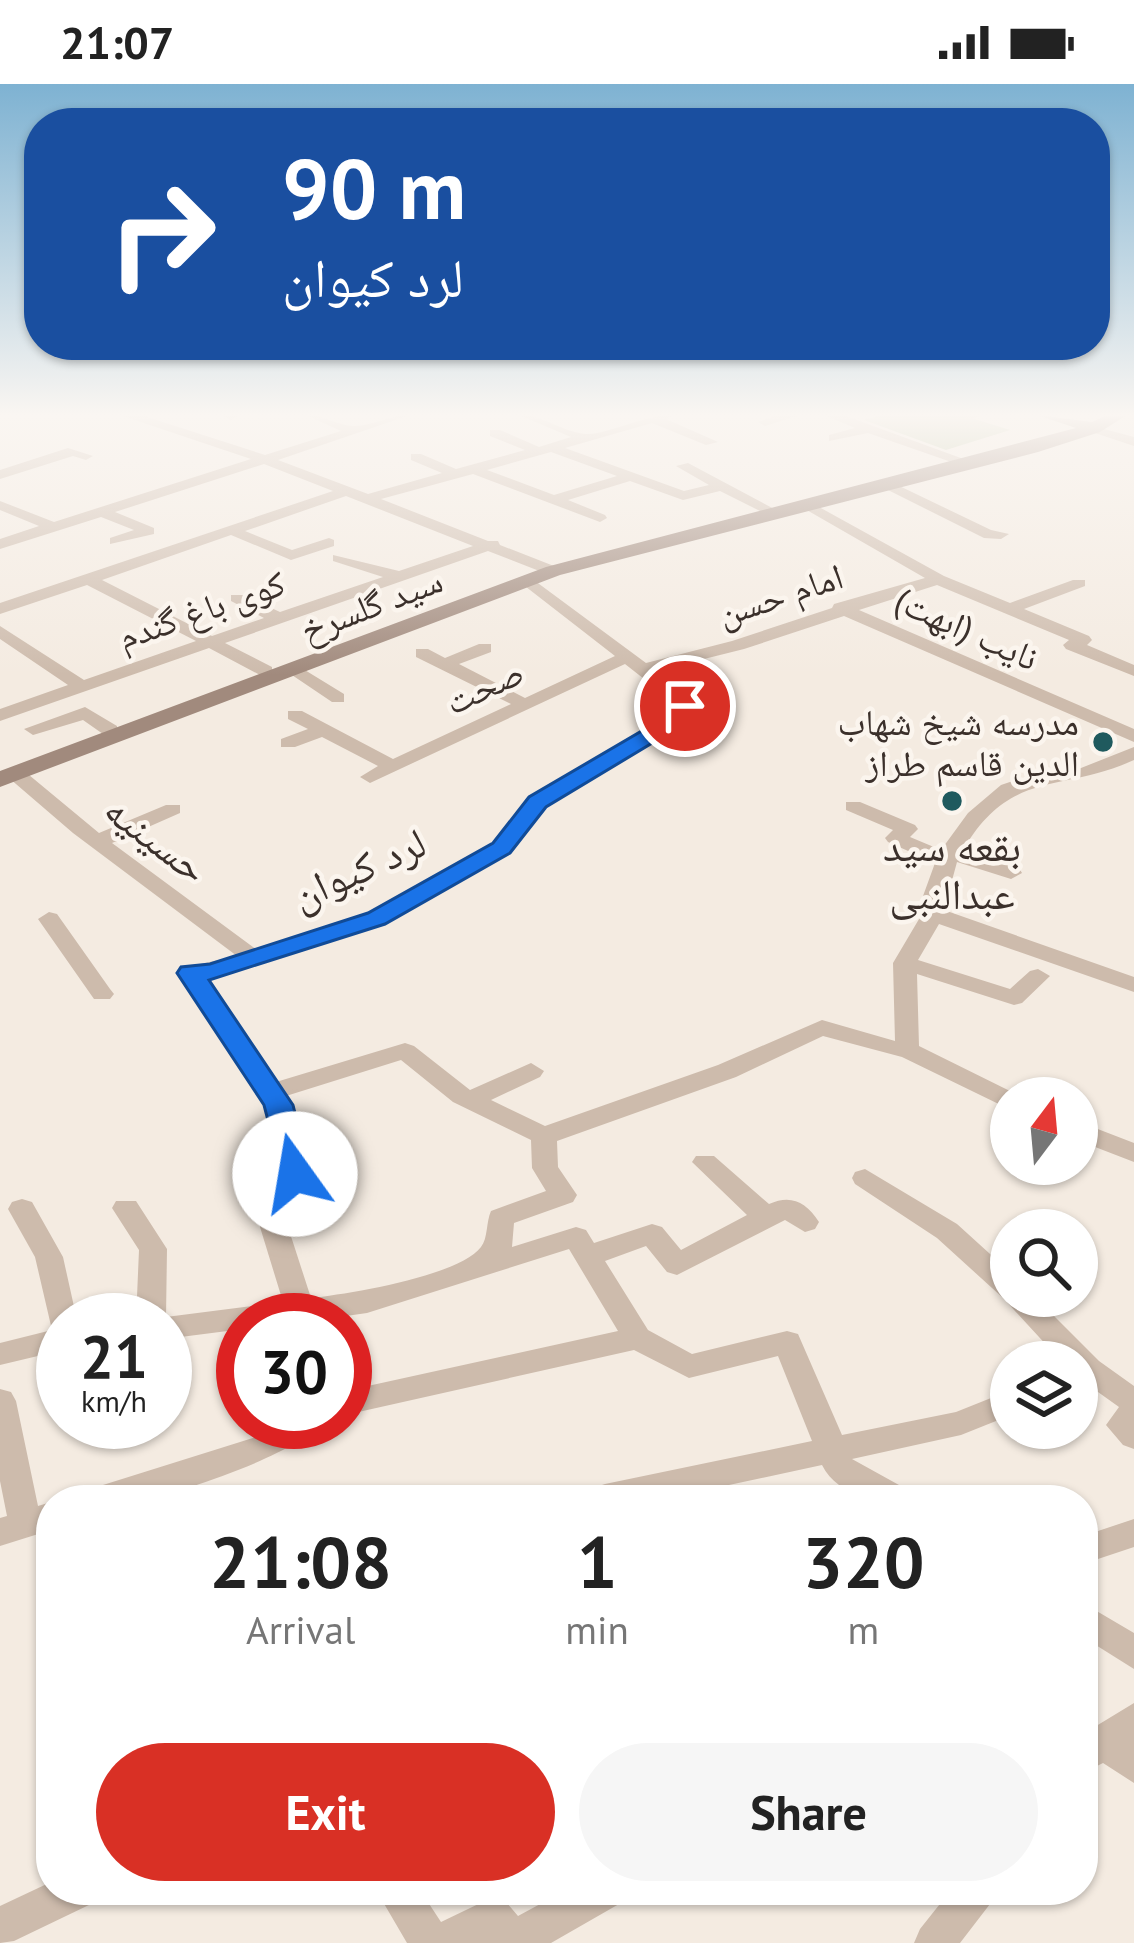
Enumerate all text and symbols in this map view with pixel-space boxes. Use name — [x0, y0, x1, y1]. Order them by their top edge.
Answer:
text: 21:07 — [60, 13, 174, 71]
text: 90 m — [282, 133, 466, 242]
icon: right — [84, 156, 240, 312]
text: لرد کیوان — [282, 242, 464, 312]
street label: امام حسن — [711, 552, 849, 637]
street label: سید گلسرخ — [293, 555, 449, 653]
street label: کوی باغ گندم — [111, 558, 291, 661]
street label: نایب (ابهت) — [888, 576, 1046, 680]
street label: صحت — [437, 647, 531, 725]
pin — [634, 655, 736, 757]
icon: arrive — [652, 673, 718, 739]
place label: مدرسه شیخ شهاب الدین قاسم طراز — [838, 698, 1079, 787]
marker: مدرسه شیخ شهاب الدین قاسم طراز — [1090, 729, 1116, 755]
street label: حسینیه — [94, 781, 220, 895]
marker: بقعه سید عبدالنبی — [939, 788, 965, 814]
street label: لرد کیوان — [282, 814, 434, 922]
place label: بقعه سید عبدالنبی — [883, 818, 1021, 921]
north arrow — [990, 1077, 1098, 1185]
map controls — [990, 1077, 1098, 1449]
position arrow — [232, 1111, 358, 1237]
button: search — [990, 1209, 1098, 1317]
speed limit sign: 30 — [216, 1293, 372, 1449]
text: 21 — [80, 1317, 148, 1395]
button: layers — [990, 1341, 1098, 1449]
text: km/h — [81, 1381, 147, 1420]
text: 21:08 — [209, 1515, 392, 1608]
text: 1 — [577, 1515, 618, 1608]
text: 320 — [802, 1515, 925, 1608]
text: Arrival — [246, 1604, 355, 1655]
text: min — [565, 1604, 629, 1655]
text: m — [848, 1604, 879, 1655]
button: Exit — [96, 1743, 555, 1881]
button: Share — [579, 1743, 1038, 1881]

